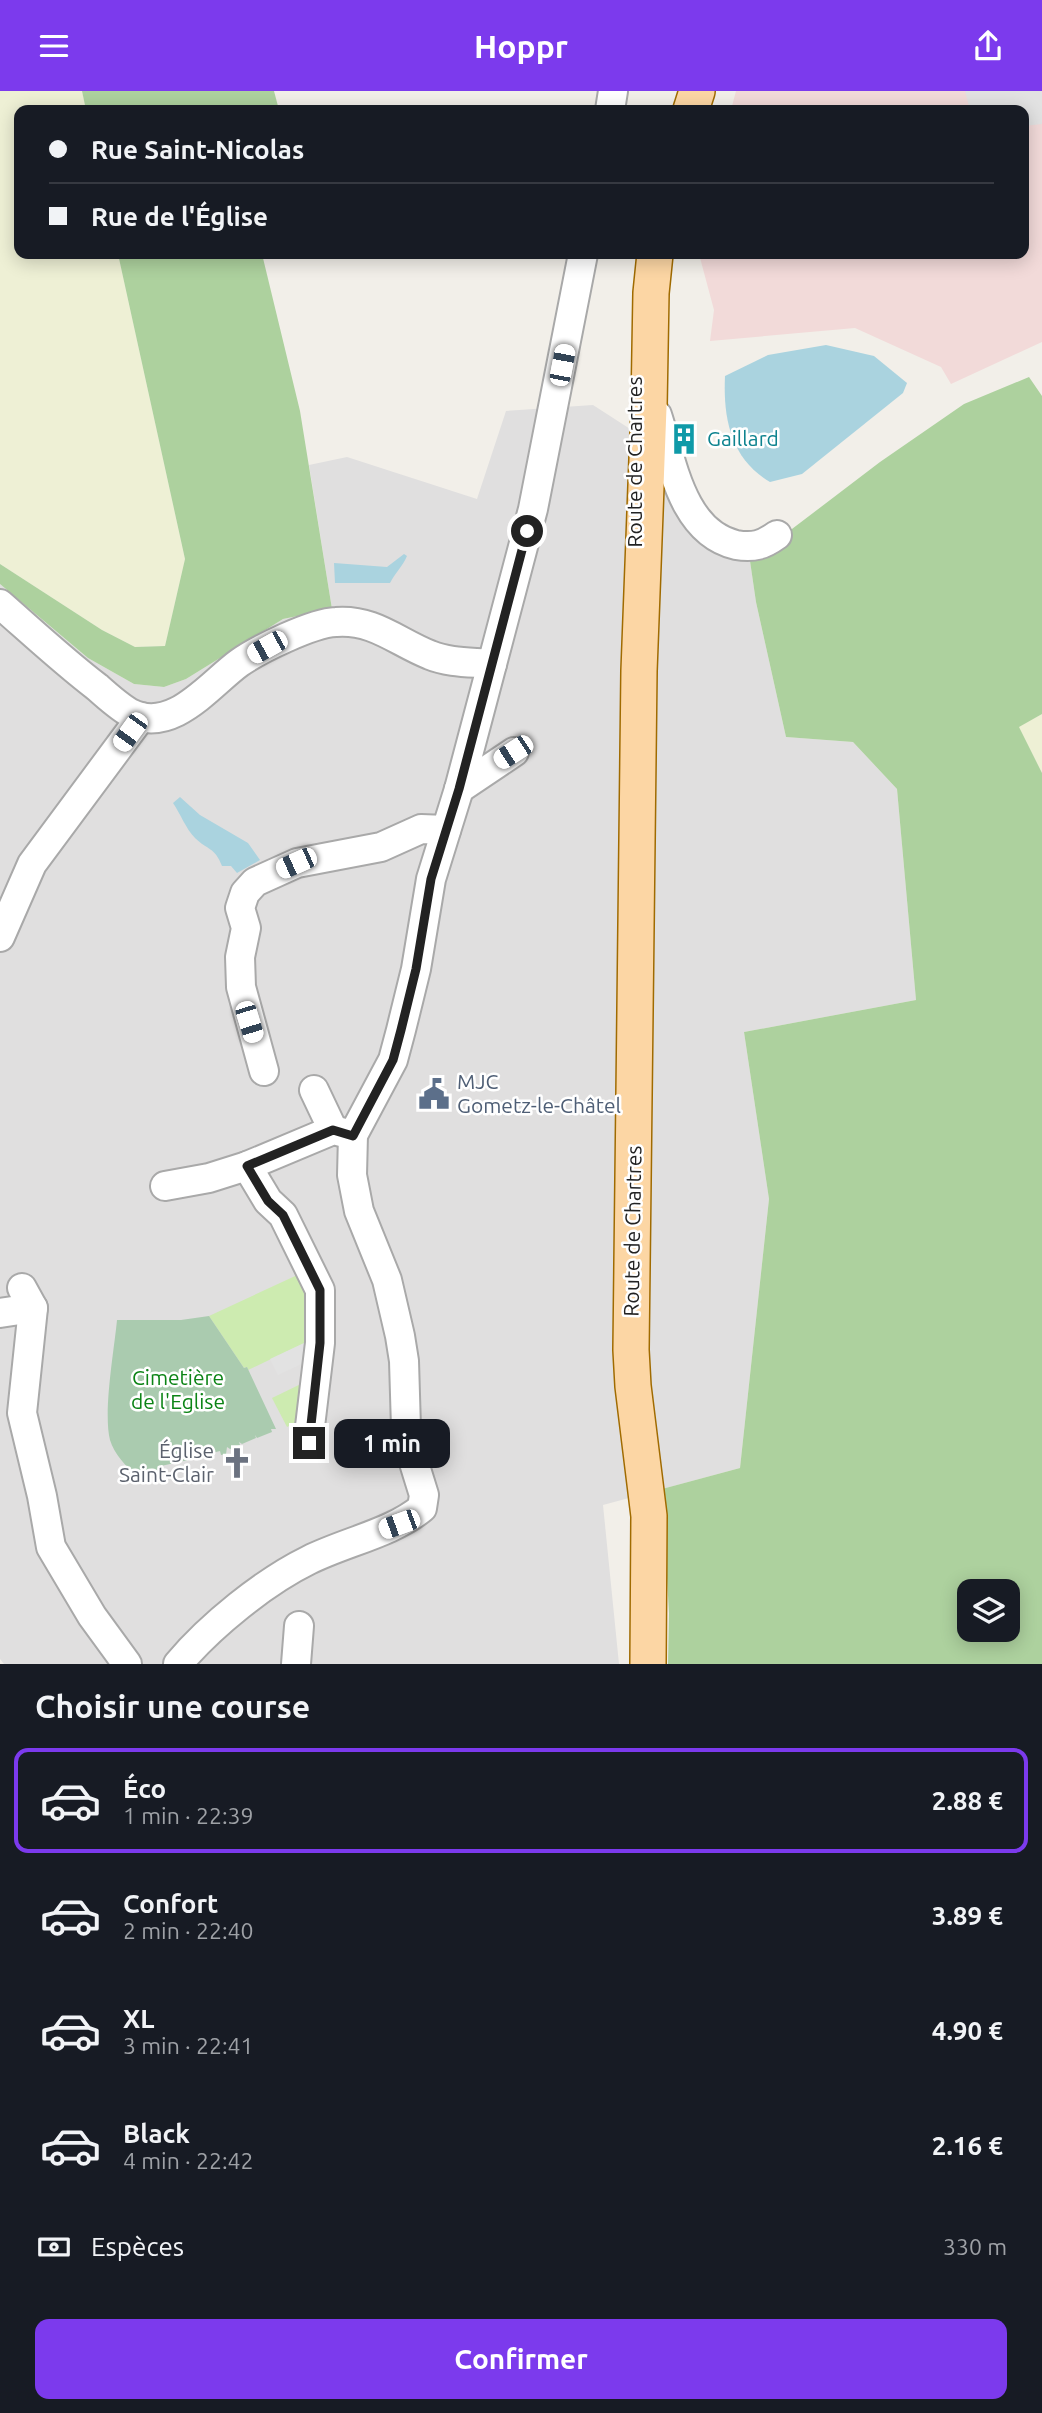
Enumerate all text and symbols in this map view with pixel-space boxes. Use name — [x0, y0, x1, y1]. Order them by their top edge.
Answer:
icon: menu — [35, 27, 73, 65]
icon: share — [969, 27, 1007, 65]
text: Hoppr — [474, 28, 568, 64]
text: Rue Saint-Nicolas — [91, 135, 304, 164]
text: Rue de l'Église — [91, 202, 268, 231]
car — [548, 342, 577, 388]
street label: Route de Chartres — [622, 376, 646, 548]
building icon: Gaillard — [667, 422, 701, 456]
place label: Gaillard — [707, 426, 779, 450]
route start — [511, 515, 543, 547]
car — [244, 628, 291, 666]
car — [110, 709, 151, 755]
car — [490, 732, 537, 772]
car — [273, 845, 320, 881]
car — [233, 999, 266, 1045]
place label: MJC Gometz-le-Châtel — [457, 1069, 621, 1117]
public building icon: MJC Gometz-le-Châtel — [417, 1077, 451, 1111]
street label: Route de Chartres — [619, 1145, 645, 1317]
park label: Cimetière de l'Eglise — [131, 1365, 225, 1413]
callout: 1 min — [334, 1419, 449, 1467]
route end — [293, 1427, 325, 1459]
text: 1 min — [363, 1431, 421, 1456]
place label: Église Saint-Clair — [119, 1438, 214, 1486]
church icon: Église Saint-Clair — [220, 1446, 254, 1480]
car — [376, 1507, 423, 1541]
map controls — [957, 1579, 1020, 1642]
button: layers — [957, 1579, 1020, 1642]
text: Choisir une course — [35, 1688, 310, 1724]
icon: car — [39, 1769, 102, 1832]
text: Éco — [123, 1774, 166, 1803]
text: 2.88 € — [932, 1786, 1003, 1815]
text: 1 min · 22:39 — [123, 1803, 254, 1828]
icon: car — [39, 1884, 102, 1947]
text: Confort — [123, 1889, 218, 1918]
text: 3.89 € — [932, 1901, 1003, 1930]
text: 2 min · 22:40 — [123, 1918, 254, 1943]
icon: car — [39, 1999, 102, 2062]
text: XL — [123, 2004, 154, 2033]
text: 4.90 € — [932, 2016, 1003, 2045]
text: 3 min · 22:41 — [123, 2033, 254, 2058]
icon: car — [39, 2114, 102, 2177]
text: Black — [123, 2119, 190, 2148]
text: 2.16 € — [932, 2131, 1003, 2160]
text: 4 min · 22:42 — [123, 2148, 254, 2173]
icon: cash — [35, 2228, 73, 2266]
text: Espèces — [91, 2232, 184, 2261]
text: 330 m — [943, 2234, 1007, 2259]
button: Confirmer — [35, 2319, 1007, 2399]

